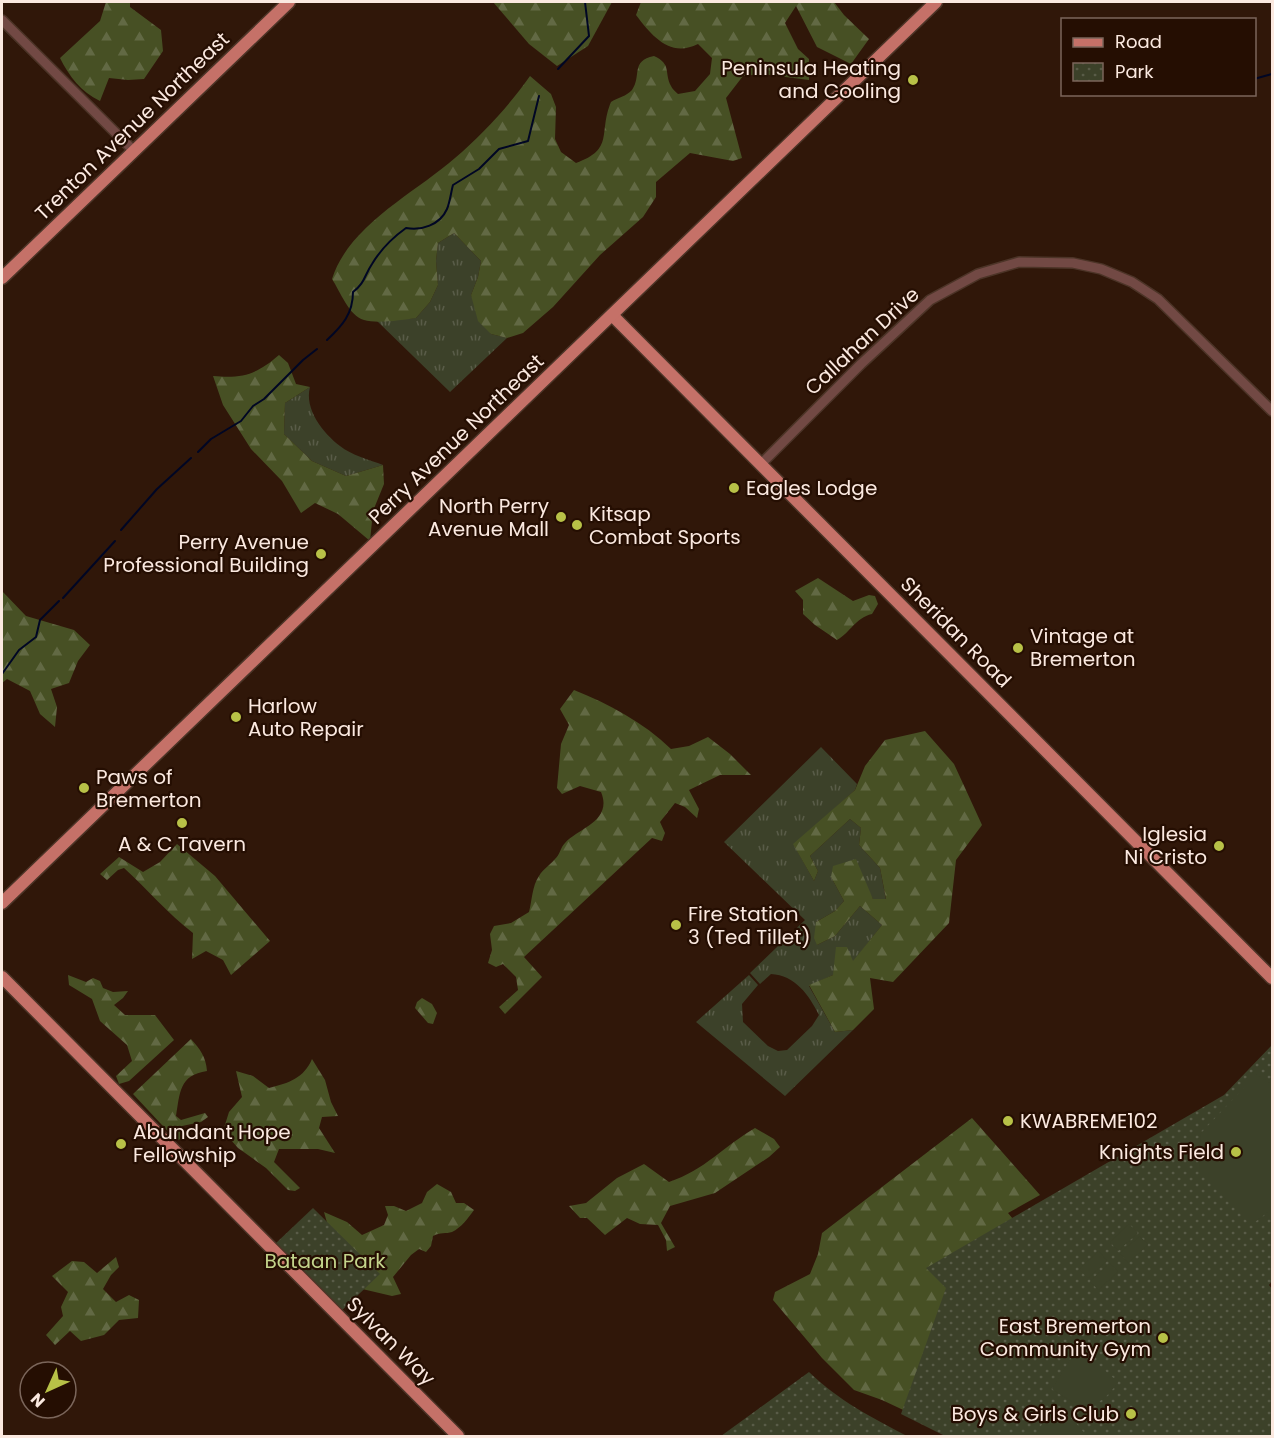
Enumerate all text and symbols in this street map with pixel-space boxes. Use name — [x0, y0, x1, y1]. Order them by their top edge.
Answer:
legend — [1061, 18, 1256, 96]
street label: Trenton Avenue Northeast — [29, 26, 235, 226]
text: Road — [1115, 29, 1162, 54]
place label: Peninsula Heating and Cooling — [721, 54, 901, 105]
text: Park — [1115, 59, 1154, 84]
marker: Peninsula Heating and Cooling — [906, 73, 920, 87]
street label: Callahan Drive — [799, 281, 925, 401]
street label: Perry Avenue Northeast — [362, 348, 550, 530]
place label: Eagles Lodge — [746, 474, 877, 502]
marker: Eagles Lodge — [727, 481, 741, 495]
place label: North Perry Avenue Mall — [428, 492, 549, 543]
place label: Kitsap Combat Sports — [589, 500, 741, 551]
marker: North Perry Avenue Mall — [554, 510, 568, 524]
marker: Kitsap Combat Sports — [570, 518, 584, 532]
place label: Perry Avenue Professional Building — [103, 528, 309, 579]
marker: Perry Avenue Professional Building — [314, 547, 328, 561]
street label: Sheridan Road — [894, 570, 1018, 694]
place label: Vintage at Bremerton — [1030, 622, 1135, 673]
marker: Vintage at Bremerton — [1011, 641, 1025, 655]
place label: Harlow Auto Repair — [248, 692, 364, 743]
marker: Harlow Auto Repair — [229, 710, 243, 724]
place label: Paws of Bremerton — [96, 763, 201, 814]
marker: Paws of Bremerton — [77, 781, 91, 795]
marker: A & C Tavern — [175, 816, 189, 830]
place label: Iglesia Ni Cristo — [1124, 820, 1207, 871]
place label: A & C Tavern — [118, 830, 246, 858]
marker: Iglesia Ni Cristo — [1212, 839, 1226, 853]
place label: Fire Station 3 (Ted Tillet) — [688, 900, 811, 951]
marker: Fire Station 3 (Ted Tillet) — [669, 918, 683, 932]
place label: KWABREME102 — [1020, 1107, 1158, 1135]
marker: KWABREME102 — [1001, 1114, 1015, 1128]
place label: Abundant Hope Fellowship — [133, 1118, 291, 1169]
marker: Abundant Hope Fellowship — [114, 1137, 128, 1151]
place label: Knights Field — [1099, 1138, 1224, 1166]
marker: Knights Field — [1229, 1145, 1243, 1159]
park label: Bataan Park — [264, 1247, 386, 1275]
street label: Sylvan Way — [340, 1290, 442, 1392]
place label: East Bremerton Community Gym — [980, 1312, 1151, 1363]
marker: East Bremerton Community Gym — [1156, 1331, 1170, 1345]
north arrow — [18, 1360, 78, 1420]
text: N — [25, 1388, 50, 1413]
place label: Boys & Girls Club — [951, 1400, 1119, 1428]
marker: Boys & Girls Club — [1124, 1407, 1138, 1421]

